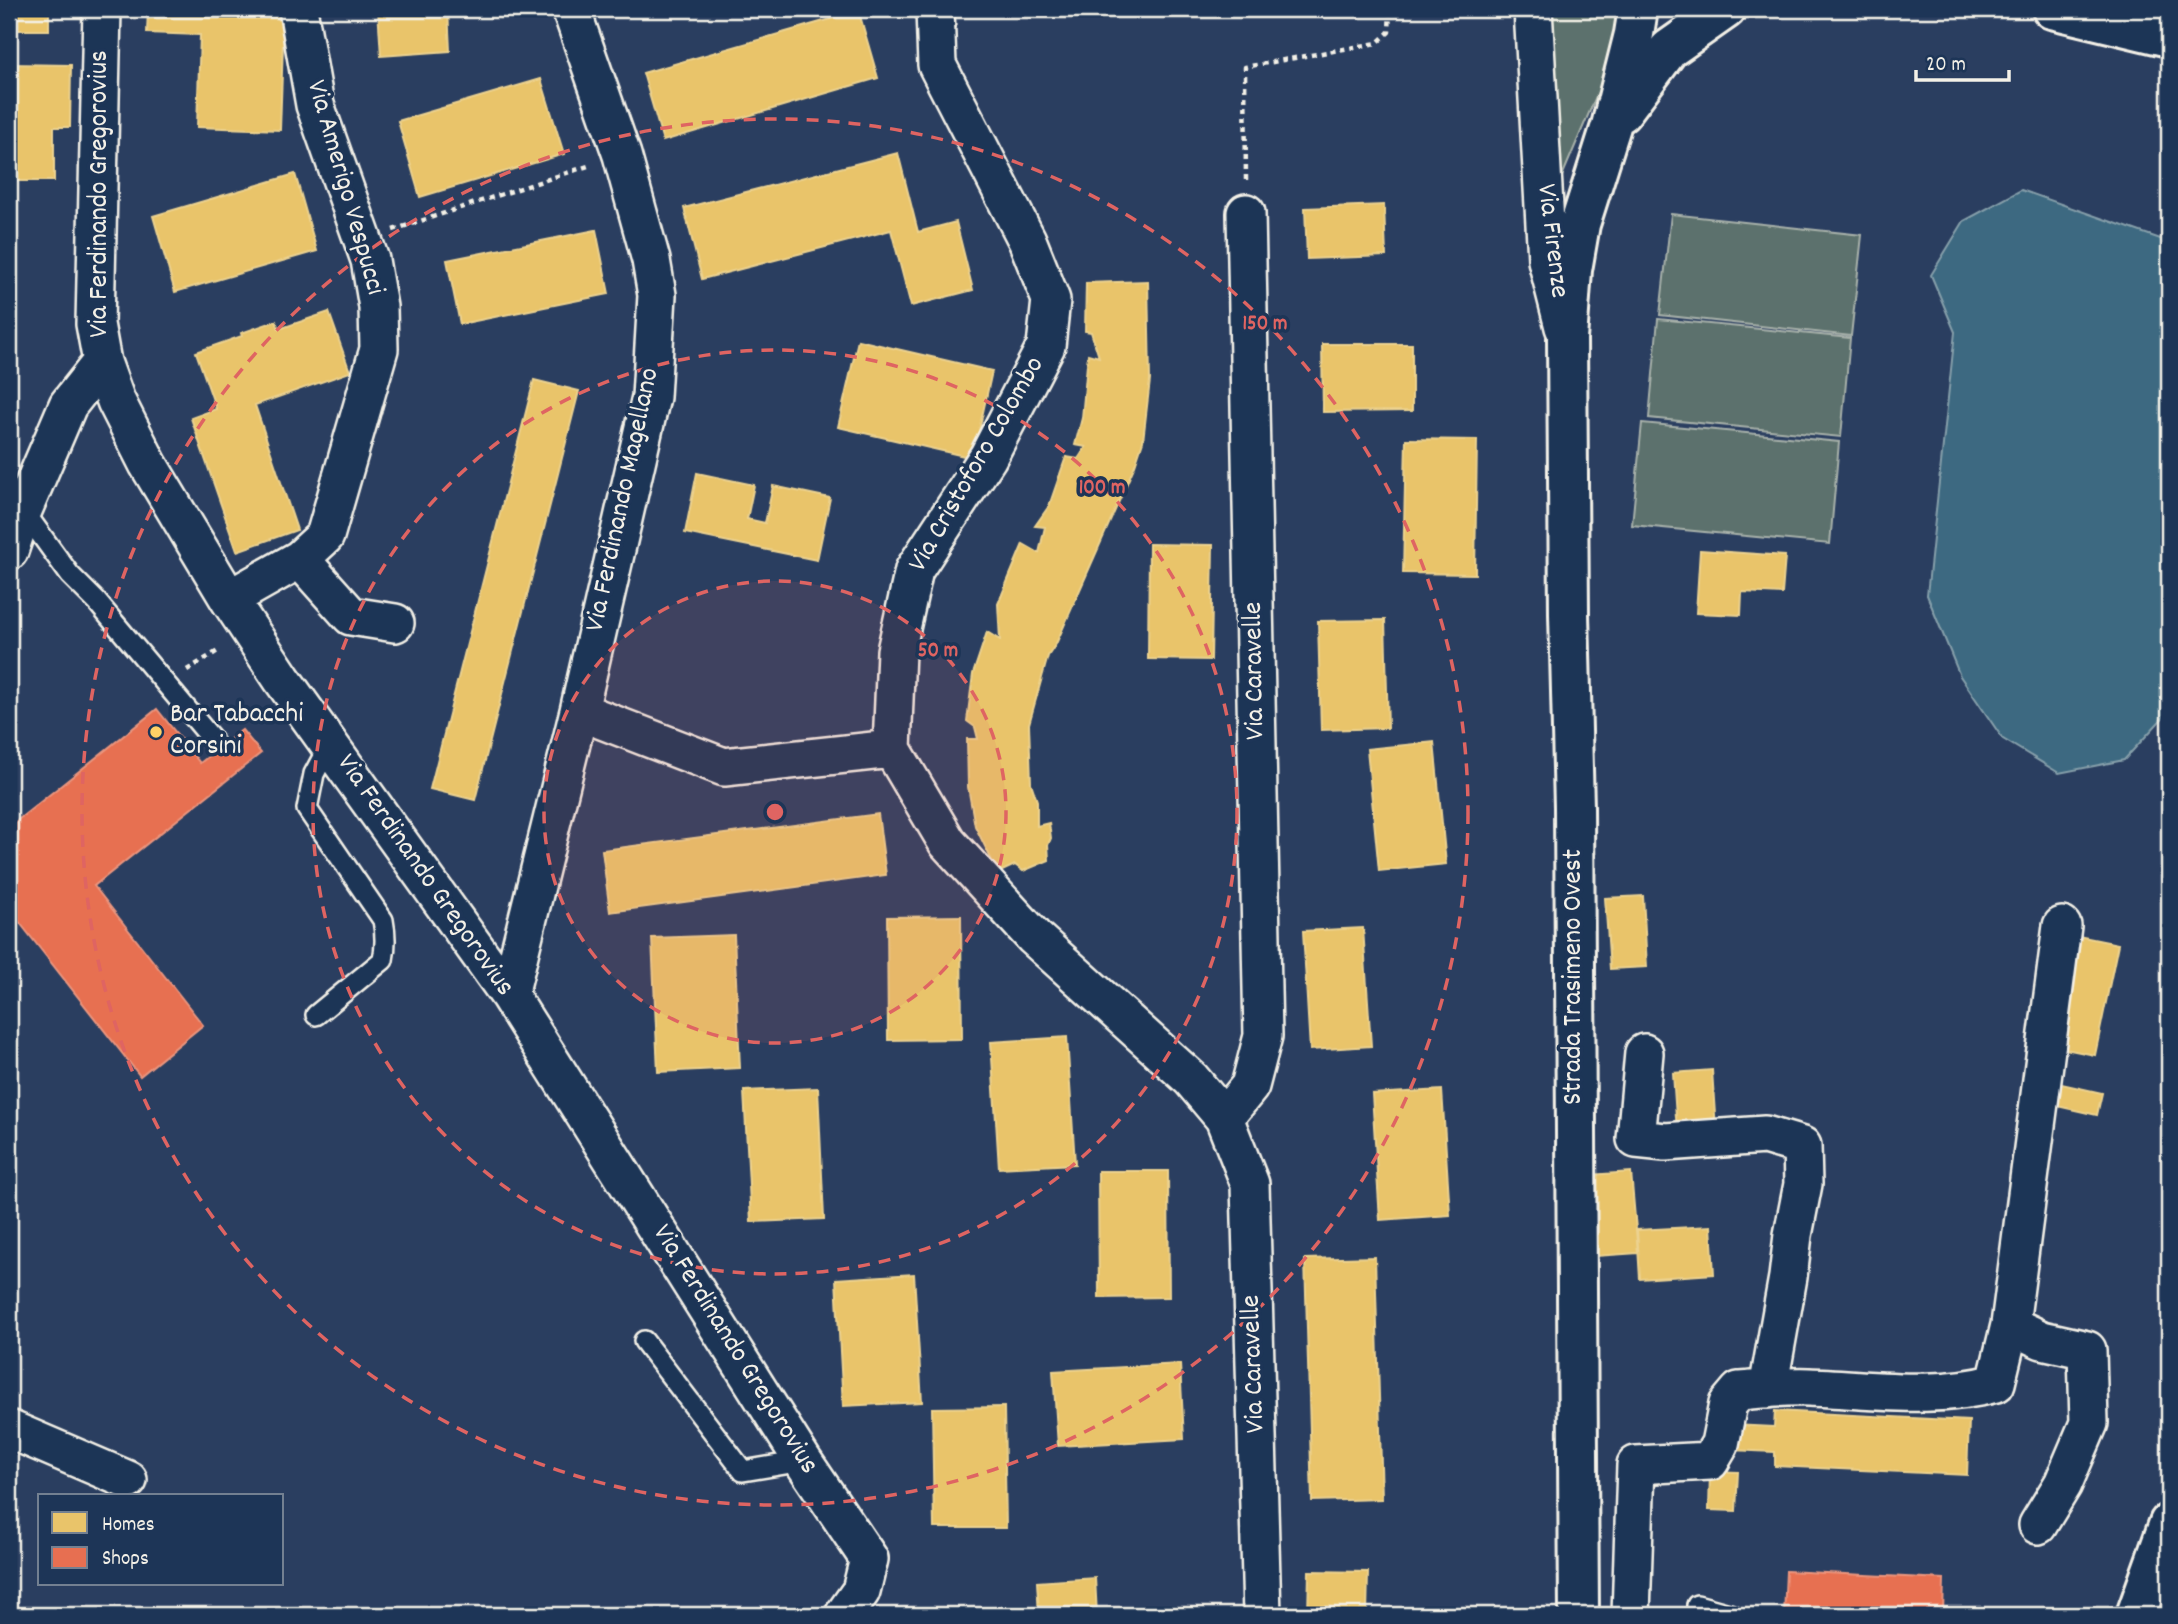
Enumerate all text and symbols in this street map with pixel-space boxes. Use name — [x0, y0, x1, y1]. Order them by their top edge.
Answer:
scale bar — [1916, 38, 2008, 82]
street label: Via Ferdinando Gregorovius — [81, 50, 121, 338]
text: 20 m — [1926, 51, 1966, 81]
street label: Via Amerigo Vespucci — [294, 76, 394, 300]
street label: Via Firenze — [1524, 182, 1578, 300]
text: 150 m — [1242, 310, 1288, 340]
street label: Via Cristoforo Colombo — [900, 350, 1056, 580]
street label: Via Ferdinando Magellano — [577, 364, 671, 636]
text: 100 m — [1079, 474, 1125, 504]
street label: Via Caravelle — [1235, 602, 1277, 740]
text: 50 m — [918, 637, 958, 667]
place label: Bar Tabacchi Corsini — [170, 696, 303, 768]
marker: Bar Tabacchi Corsini — [148, 724, 164, 740]
street label: Via Ferdinando Gregorovius — [325, 747, 523, 1005]
centre of rings — [763, 800, 787, 824]
street label: Strada Trasimeno Ovest — [1555, 849, 1595, 1105]
street label: Via Ferdinando Gregorovius — [641, 1217, 827, 1483]
street label: Via Caravelle — [1233, 1294, 1277, 1434]
legend — [38, 1494, 284, 1586]
text: Homes — [102, 1511, 155, 1541]
text: Shops — [102, 1545, 149, 1575]

